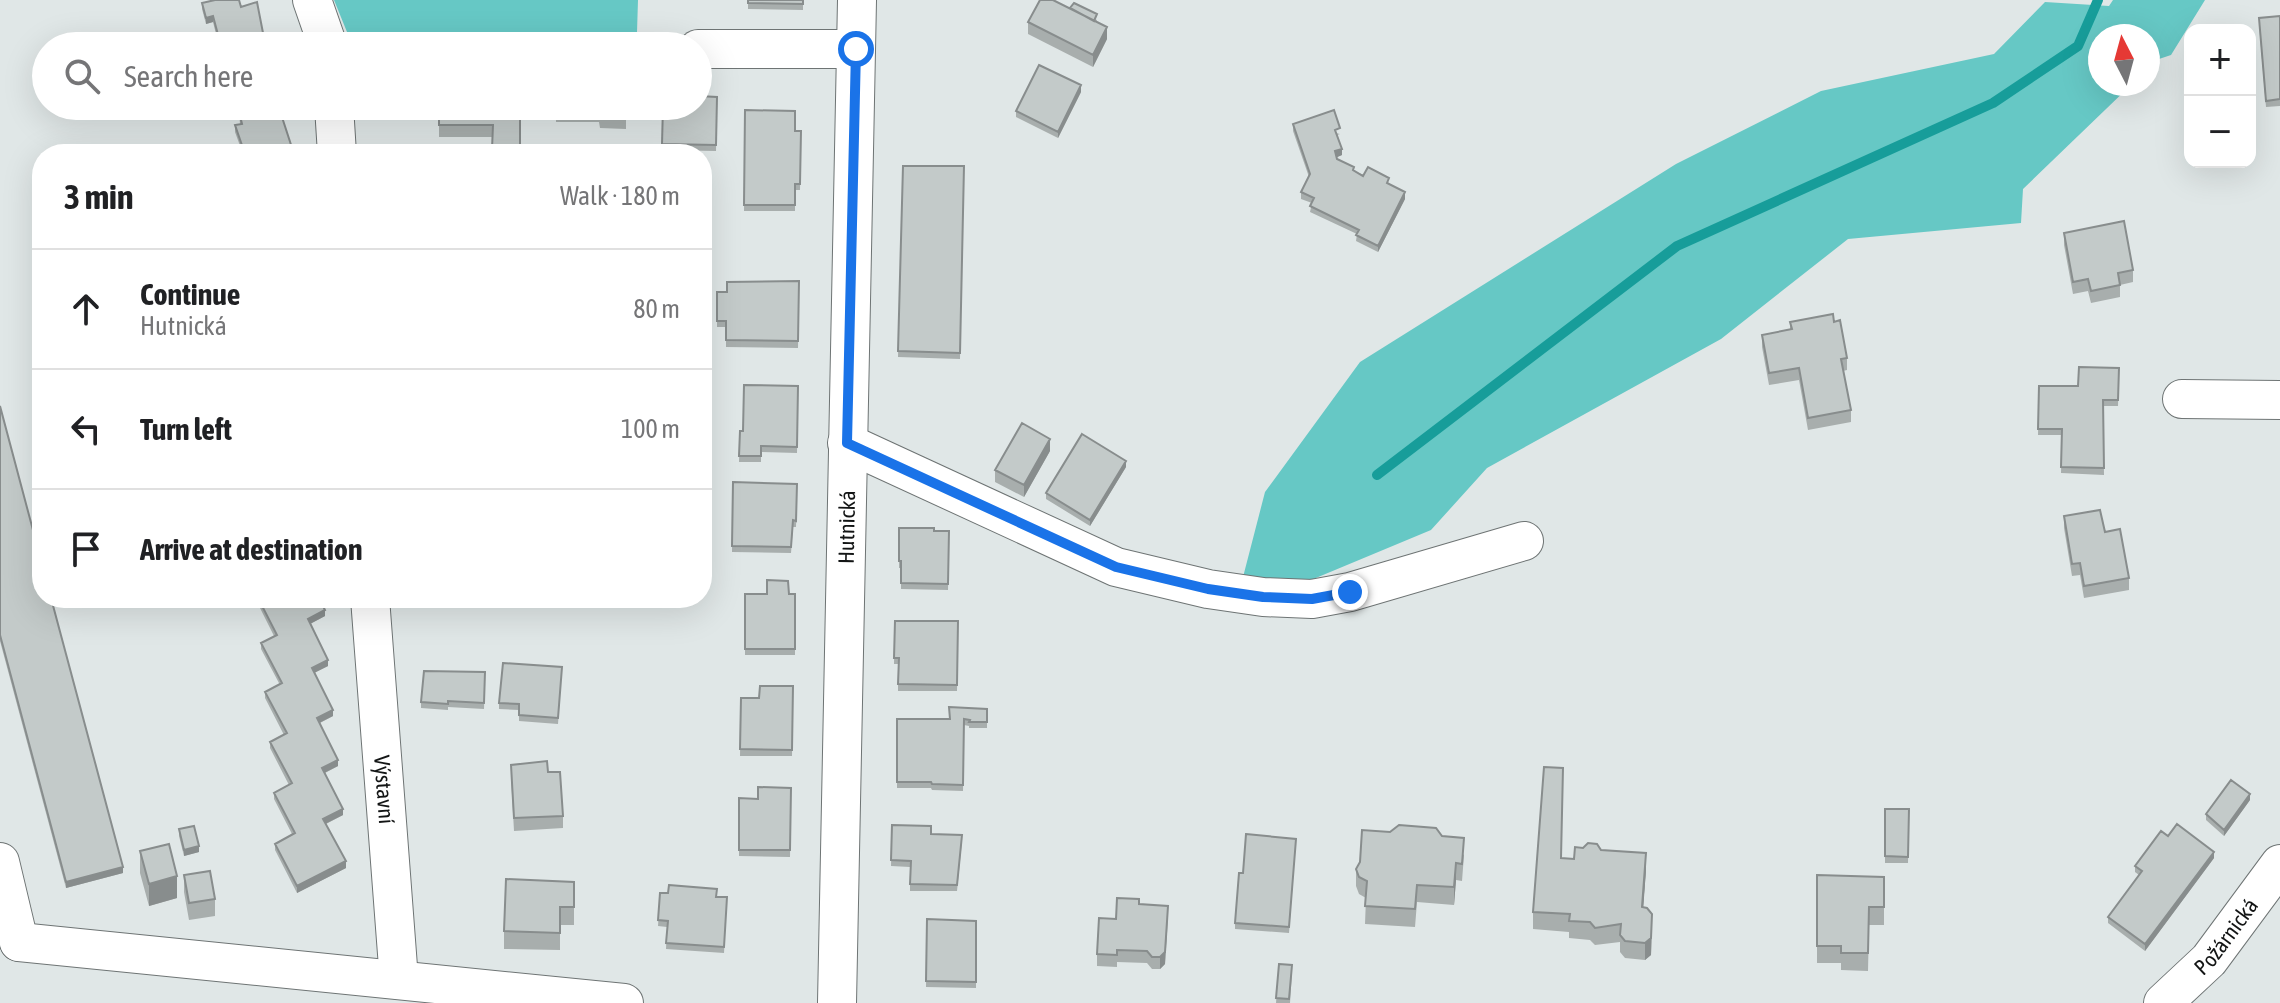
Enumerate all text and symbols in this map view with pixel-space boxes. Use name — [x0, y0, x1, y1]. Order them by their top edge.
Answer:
north arrow — [2088, 24, 2160, 96]
map controls — [2184, 24, 2256, 168]
button: + — [2184, 24, 2256, 96]
route start — [838, 31, 874, 67]
search box — [32, 32, 712, 120]
icon: search — [60, 54, 104, 98]
text: Search here — [124, 59, 253, 93]
button: − — [2184, 96, 2256, 168]
text: 3 min — [64, 177, 133, 216]
text: Walk · 180 m — [560, 181, 680, 211]
text: Continue — [140, 277, 240, 311]
icon: ahead — [64, 287, 108, 331]
text: 80 m — [633, 294, 680, 324]
text: Hutnická — [140, 311, 227, 341]
icon: left — [64, 407, 108, 451]
text: Turn left — [140, 412, 232, 446]
text: 100 m — [621, 414, 680, 444]
street label: Hutnická — [833, 490, 860, 564]
icon: arrive — [64, 527, 108, 571]
text: Arrive at destination — [140, 532, 362, 566]
route end — [1332, 574, 1368, 610]
street label: Výstavní — [369, 754, 400, 825]
street label: Požárnická — [2189, 893, 2263, 980]

